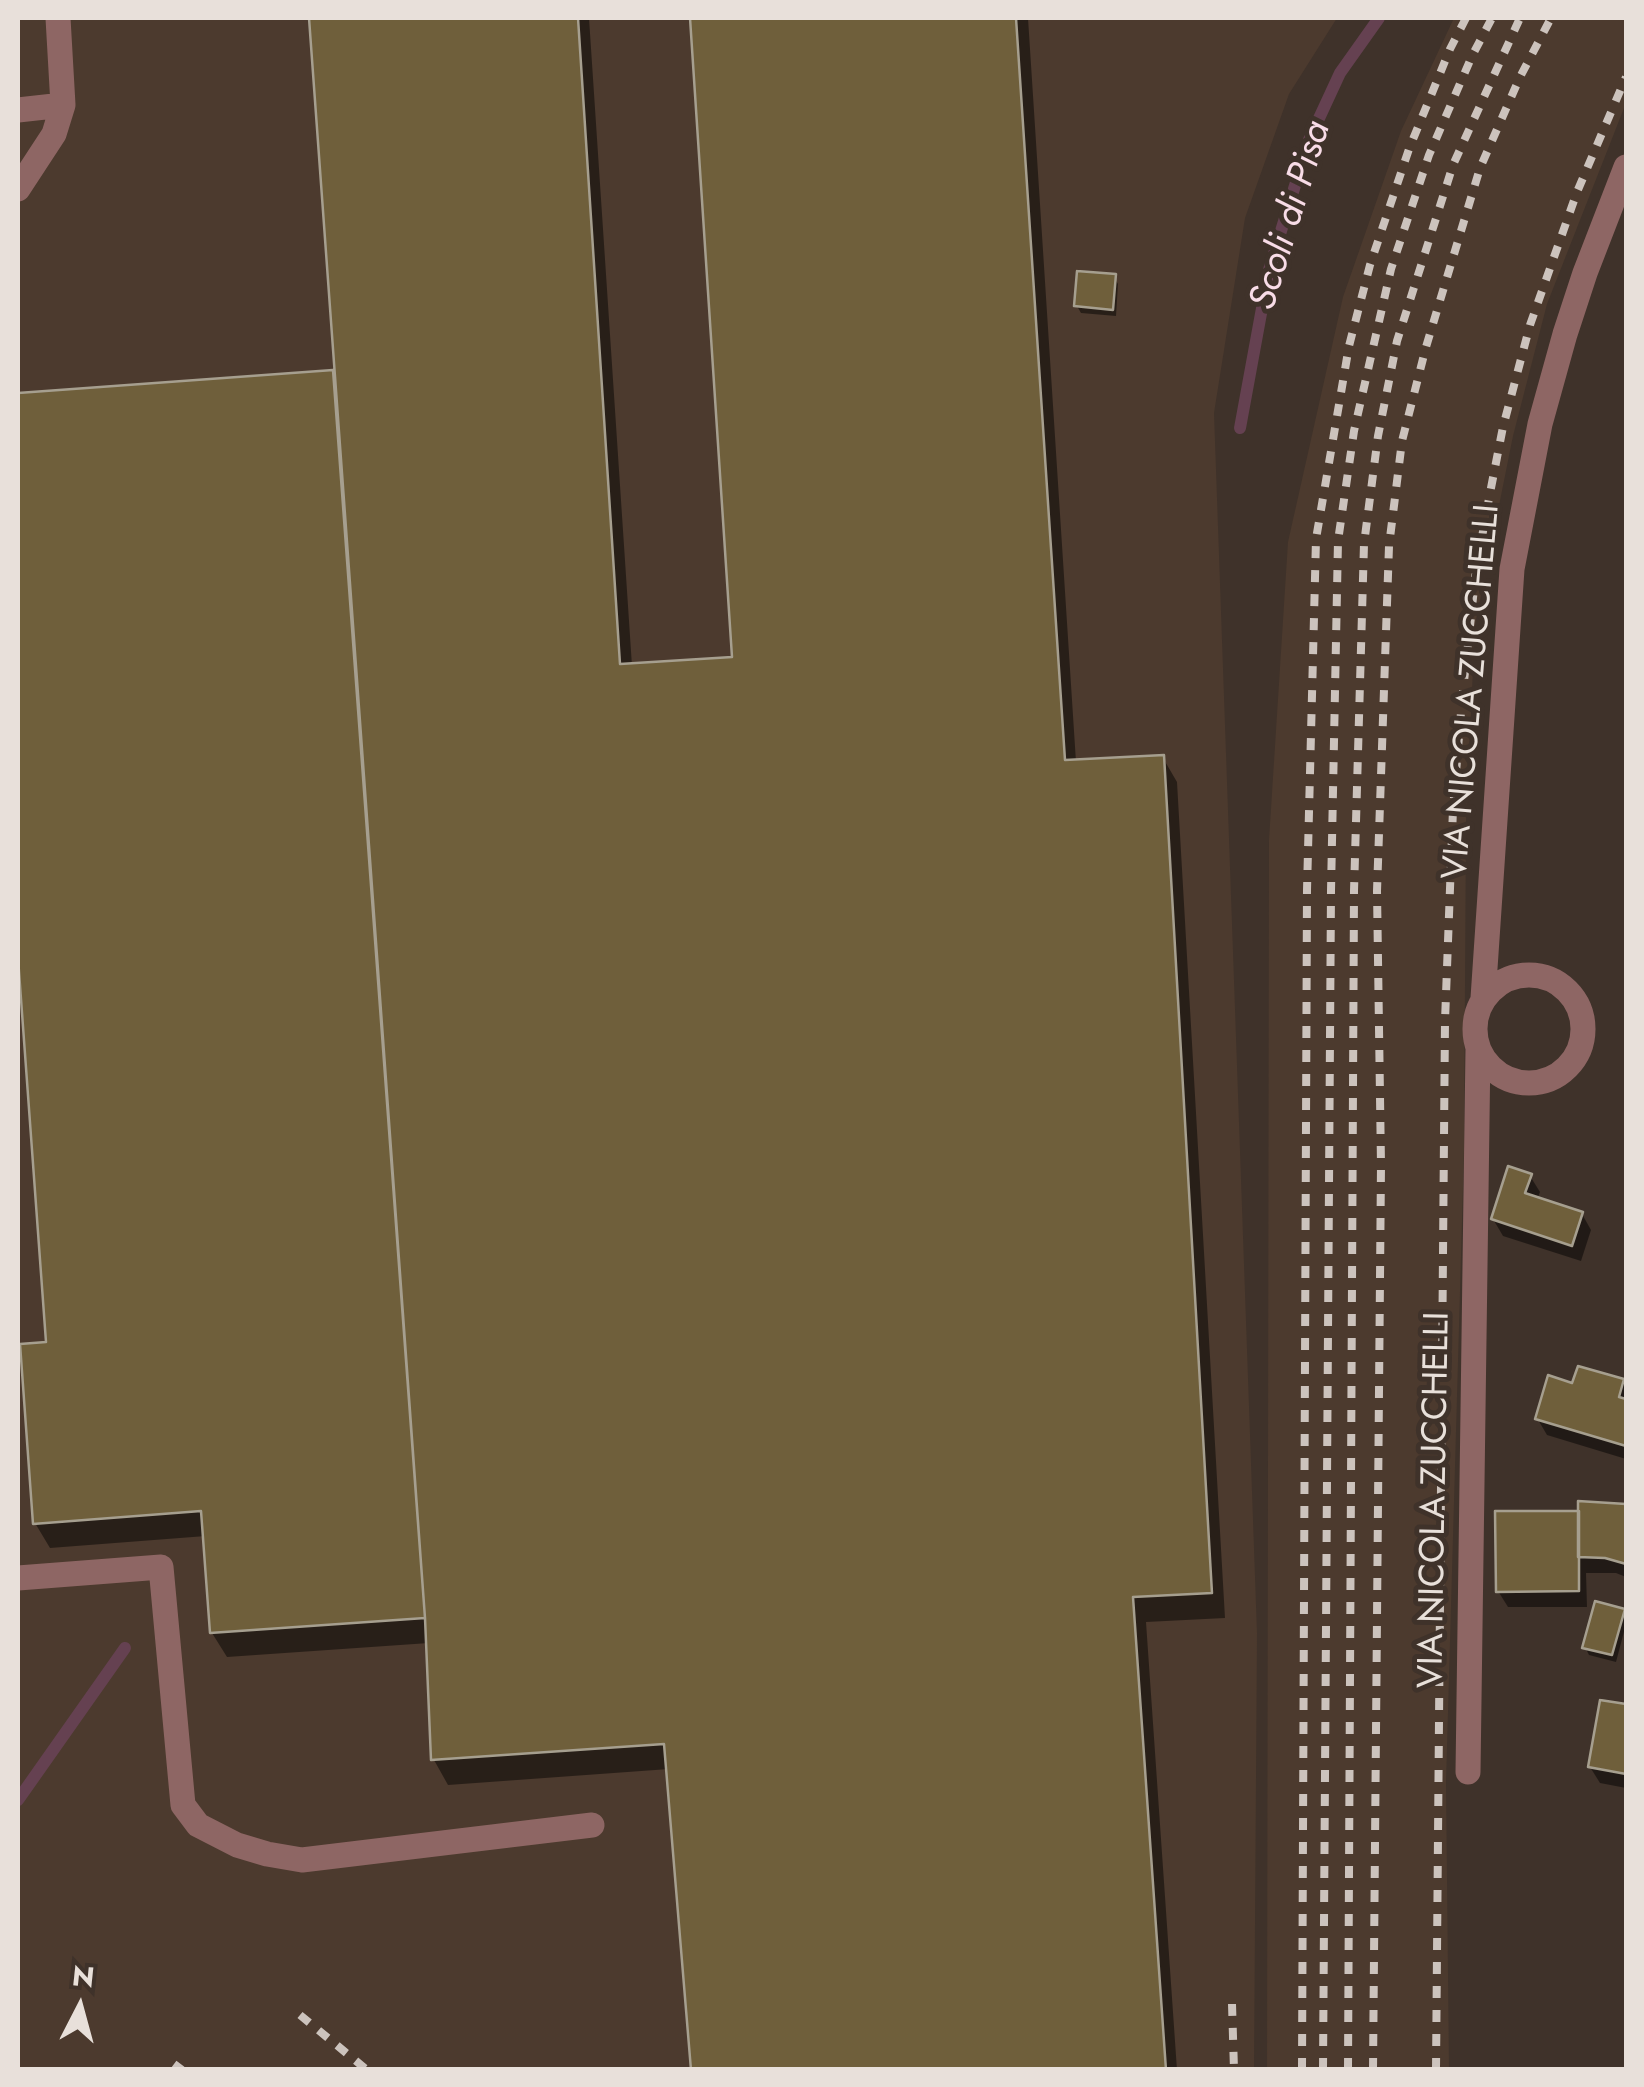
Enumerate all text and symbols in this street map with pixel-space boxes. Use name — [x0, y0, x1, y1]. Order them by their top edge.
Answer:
water label: Scoli di Pisa — [1242, 116, 1342, 316]
street label: VIA NICOLA ZUCCHELLI — [1436, 503, 1510, 881]
street label: VIA NICOLA ZUCCHELLI — [1412, 1312, 1460, 1688]
text: N — [70, 1955, 96, 1998]
north arrow — [30, 1957, 130, 2057]

